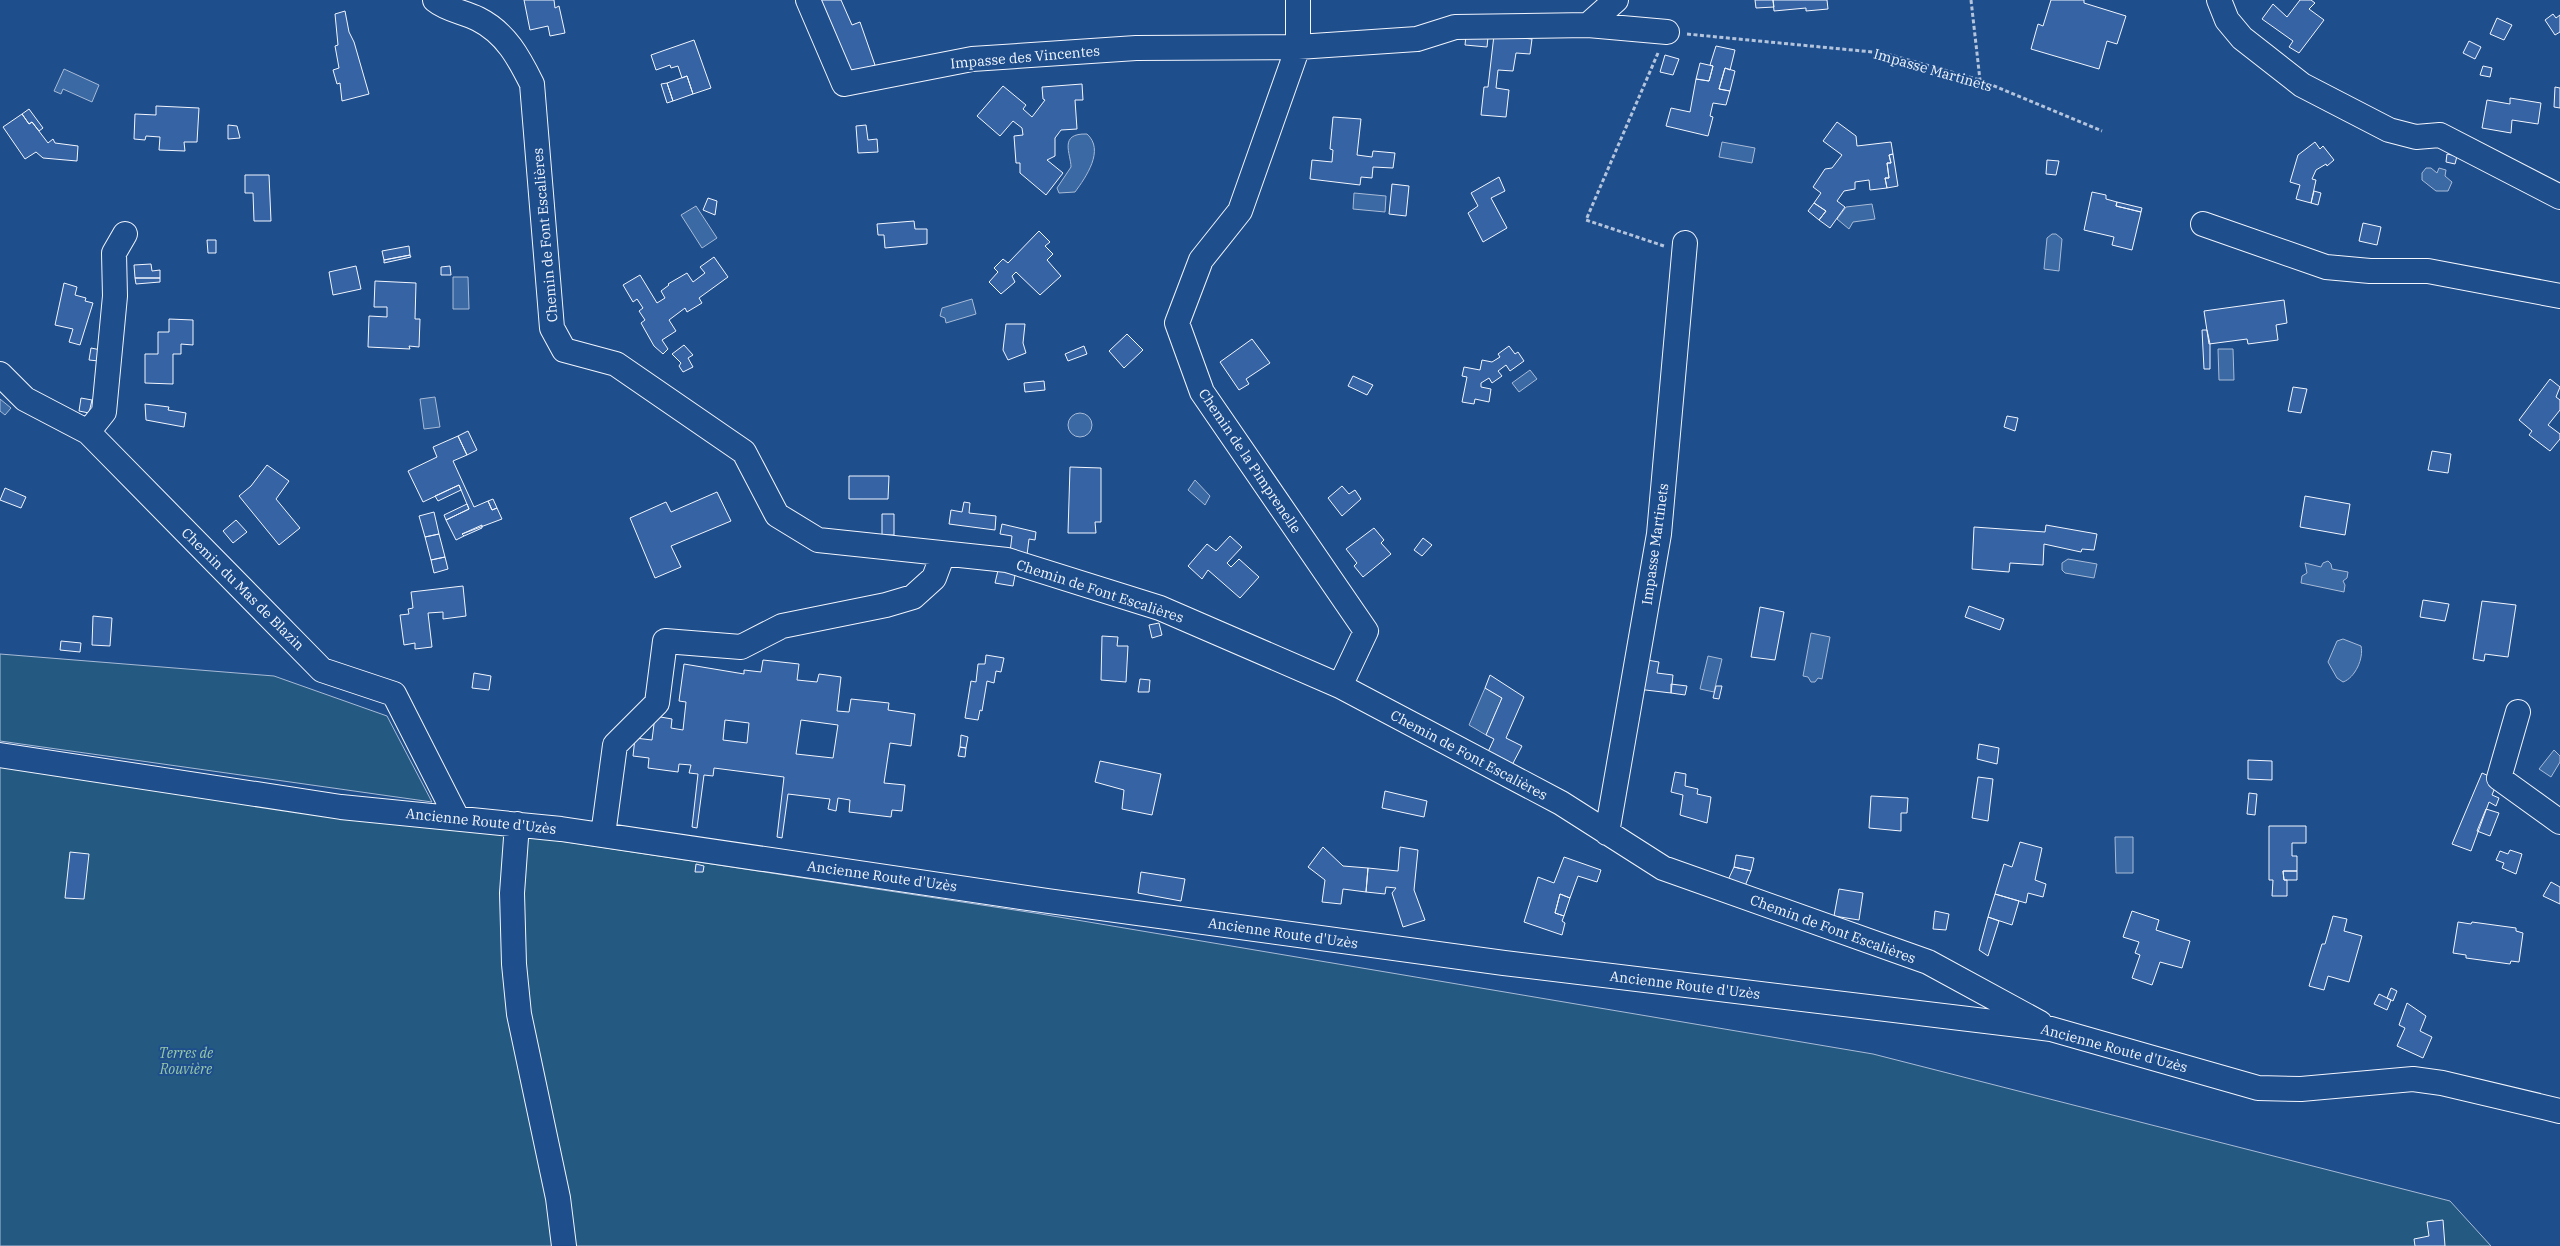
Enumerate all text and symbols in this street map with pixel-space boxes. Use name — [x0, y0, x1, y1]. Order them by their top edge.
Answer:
street label: Impasse des Vincentes — [949, 41, 1101, 73]
street label: Impasse Martinets — [1872, 44, 1995, 96]
street label: Chemin de Font Escalières — [528, 147, 562, 323]
street label: Chemin de la Pimprenelle — [1195, 385, 1305, 537]
street label: Impasse Martinets — [1638, 482, 1672, 606]
street label: Chemin du Mas de Blazin — [178, 524, 308, 654]
street label: Chemin de Font Escalières — [1014, 555, 1186, 627]
street label: Chemin de Font Escalières — [1387, 706, 1551, 804]
street label: Ancienne Route d'Uzès — [405, 804, 557, 838]
street label: Ancienne Route d'Uzès — [806, 857, 958, 895]
street label: Chemin de Font Escalières — [1748, 891, 1918, 967]
street label: Ancienne Route d'Uzès — [1207, 914, 1359, 952]
street label: Ancienne Route d'Uzès — [1609, 967, 1761, 1003]
street label: Ancienne Route d'Uzès — [2039, 1020, 2190, 1076]
park label: Terres de Rouvière — [159, 1044, 214, 1078]

